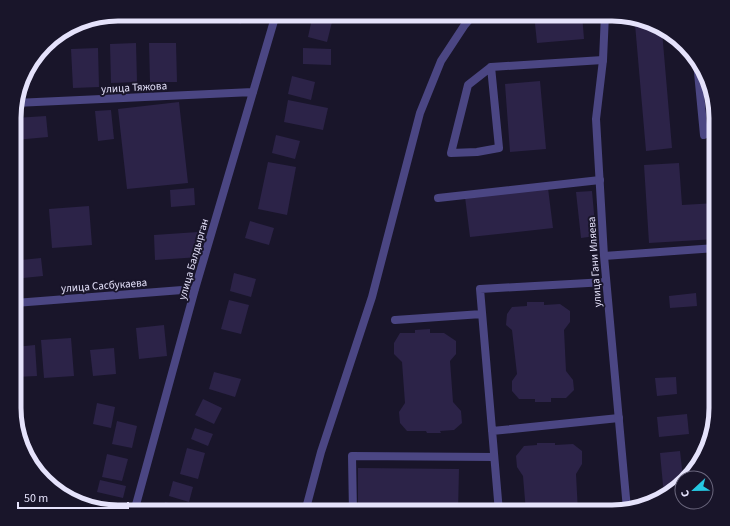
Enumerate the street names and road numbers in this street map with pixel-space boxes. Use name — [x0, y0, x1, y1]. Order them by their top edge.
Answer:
street label: улица Тяжова — [101, 78, 167, 97]
street label: улица Гани Иляева — [584, 216, 605, 308]
street label: улица Балдырган — [175, 217, 212, 302]
street label: улица Сасбукаева — [60, 275, 148, 296]

